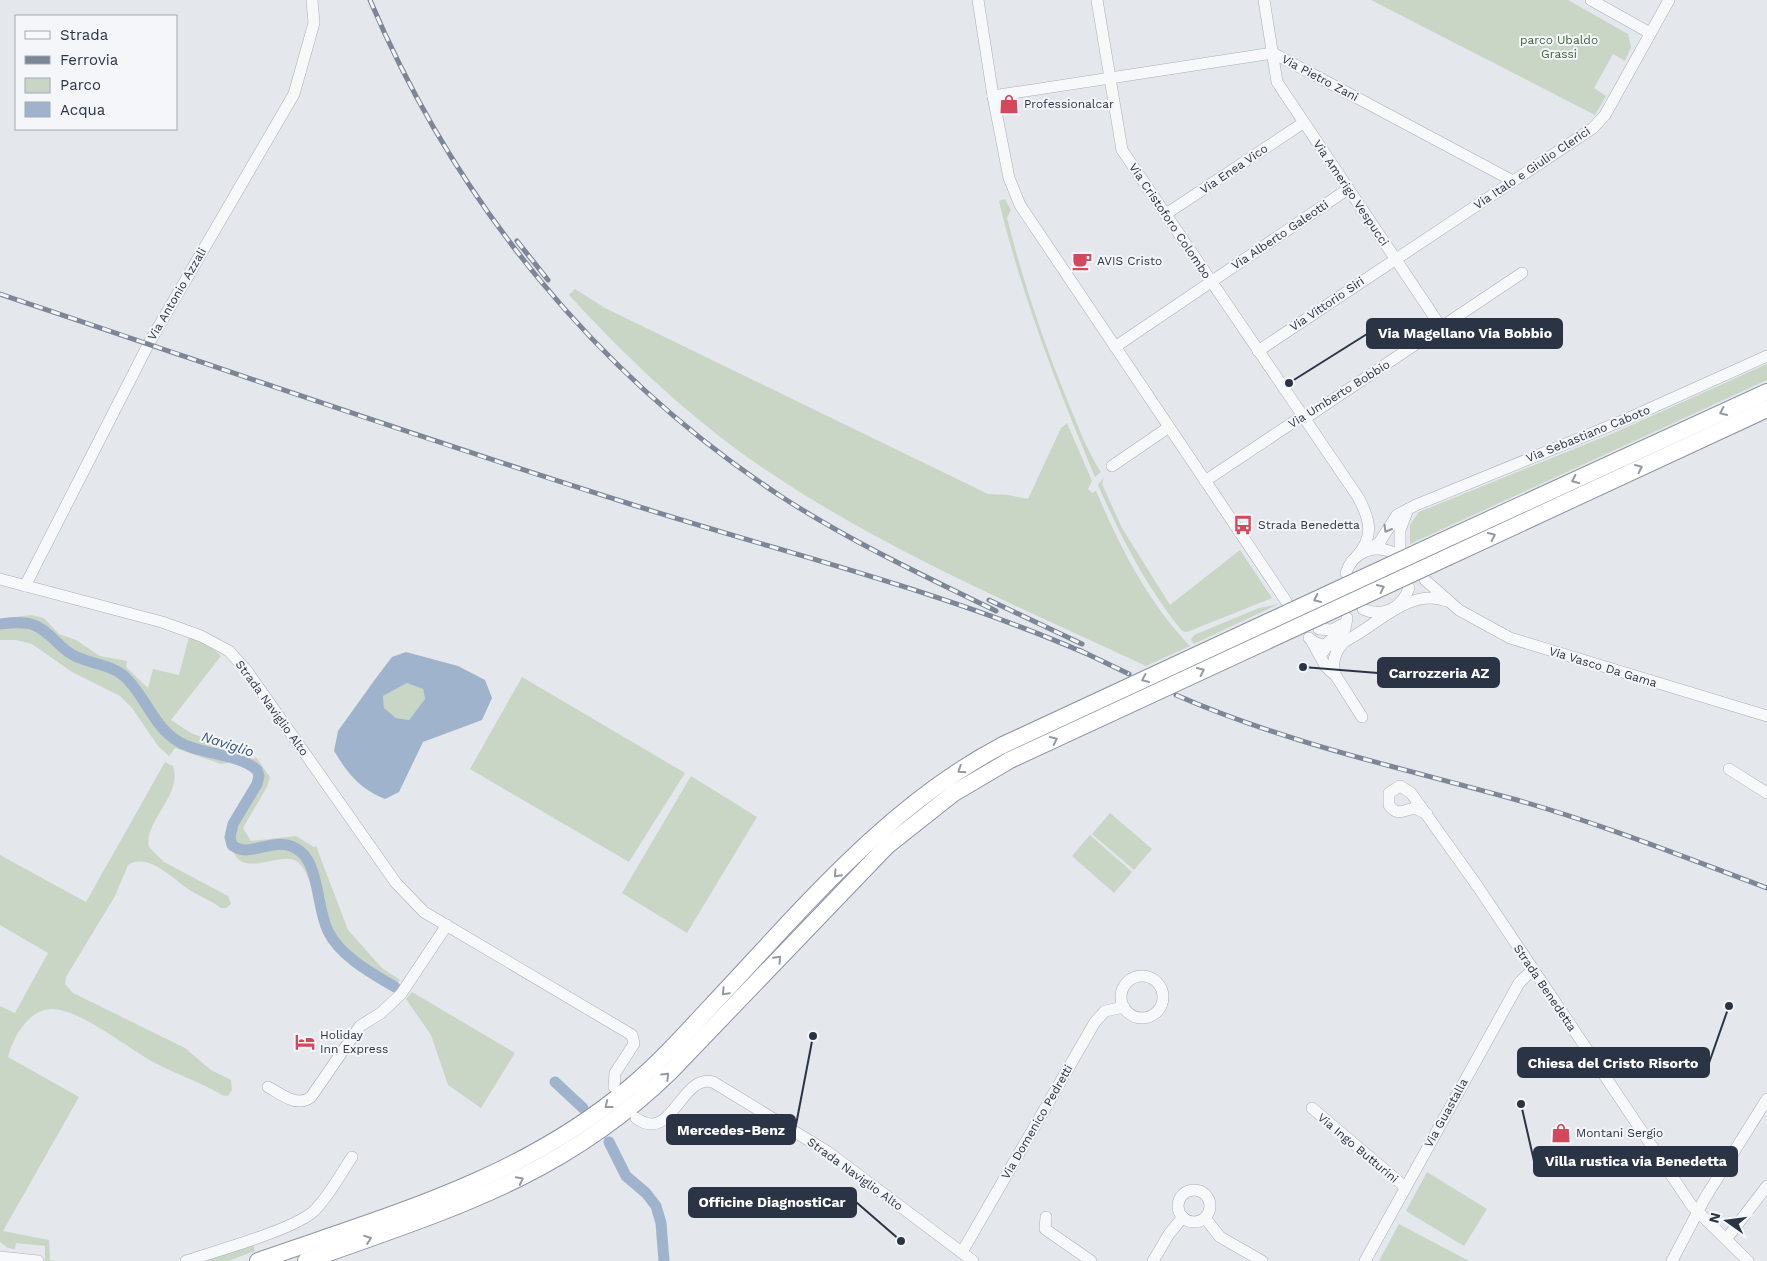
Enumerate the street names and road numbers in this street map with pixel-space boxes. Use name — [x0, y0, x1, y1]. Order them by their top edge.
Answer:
street label: Via Pietro Zani — [1279, 52, 1361, 104]
street label: Via Italo e Giulio Clerici — [1471, 124, 1593, 212]
street label: Via Amerigo Vespucci — [1310, 137, 1392, 249]
street label: Via Enea Vico — [1197, 141, 1271, 197]
street label: Via Cristoforo Colombo — [1126, 160, 1214, 282]
street label: Via Alberto Galeotti — [1229, 197, 1331, 273]
street label: Via Antonio Azzali — [145, 245, 209, 343]
street label: Via Vittorio Siri — [1287, 274, 1367, 334]
street label: Via Umberto Bobbio — [1286, 357, 1392, 431]
street label: Via Sebastiano Caboto — [1524, 403, 1652, 465]
street label: Via Vasco Da Gama — [1547, 644, 1659, 690]
street label: Strada Naviglio Alto — [233, 657, 311, 759]
street label: Strada Benedetta — [1511, 942, 1579, 1034]
street label: Via Domenico Pedretti — [998, 1062, 1076, 1182]
street label: Via Guastalla — [1421, 1076, 1471, 1150]
street label: Via Ingo Butturini — [1315, 1110, 1401, 1186]
street label: Strada Naviglio Alto — [804, 1135, 906, 1213]

